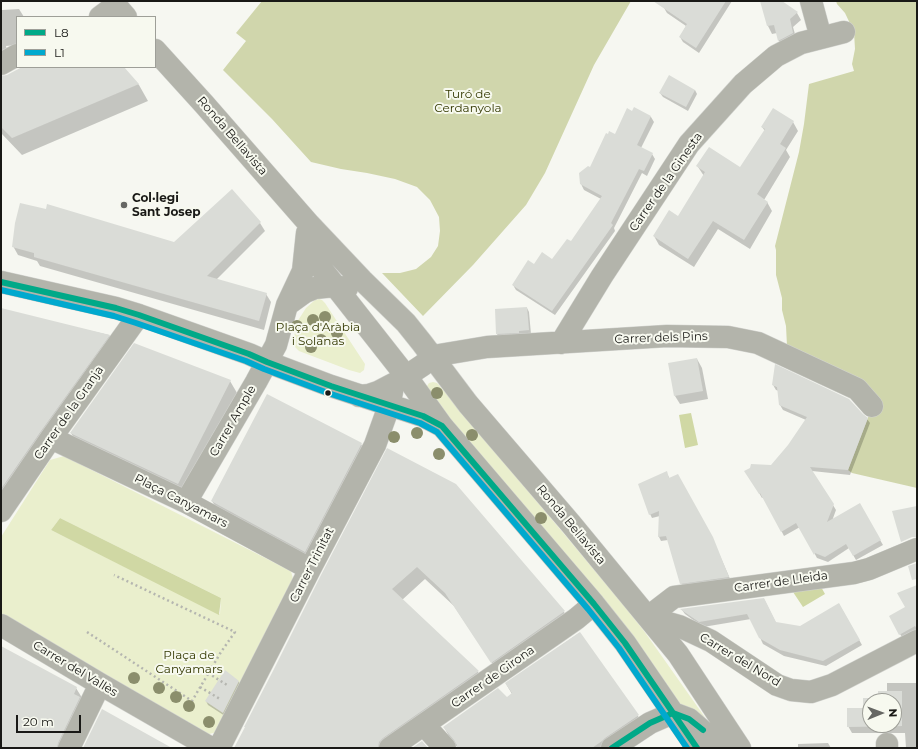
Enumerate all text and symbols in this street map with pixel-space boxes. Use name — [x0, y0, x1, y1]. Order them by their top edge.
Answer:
legend — [16, 16, 156, 68]
text: L8 — [54, 25, 69, 40]
text: L1 — [54, 45, 65, 60]
park label: Turó de Cerdanyola — [434, 87, 502, 115]
street label: Ronda Bellavista — [194, 94, 270, 178]
street label: Carrer de la Ginesta — [626, 130, 706, 234]
place label: Col·legi Sant Josep — [132, 191, 201, 219]
marker: Col·legi Sant Josep — [119, 200, 129, 210]
park label: Plaça d'Aràbia i Solanas — [276, 320, 360, 348]
street label: Carrer dels Pins — [614, 329, 708, 347]
street label: Carrer de la Granja — [31, 363, 107, 463]
street label: Carrer Ample — [207, 383, 259, 459]
unlabelled marker — [323, 388, 333, 398]
street label: Plaça Canyamars — [132, 471, 230, 531]
street label: Ronda Bellavista — [533, 482, 609, 568]
street label: Carrer Trinitat — [287, 525, 337, 605]
street label: Carrer de Lleida — [733, 568, 829, 596]
street label: Carrer del Nord — [697, 630, 783, 690]
street label: Carrer del Vallès — [30, 638, 120, 700]
street label: Carrer de Girona — [449, 643, 537, 711]
park label: Plaça de Canyamars — [155, 648, 223, 676]
north arrow — [862, 693, 902, 733]
scale bar — [18, 707, 83, 733]
text: N — [886, 708, 900, 717]
text: 20 m — [23, 714, 54, 729]

